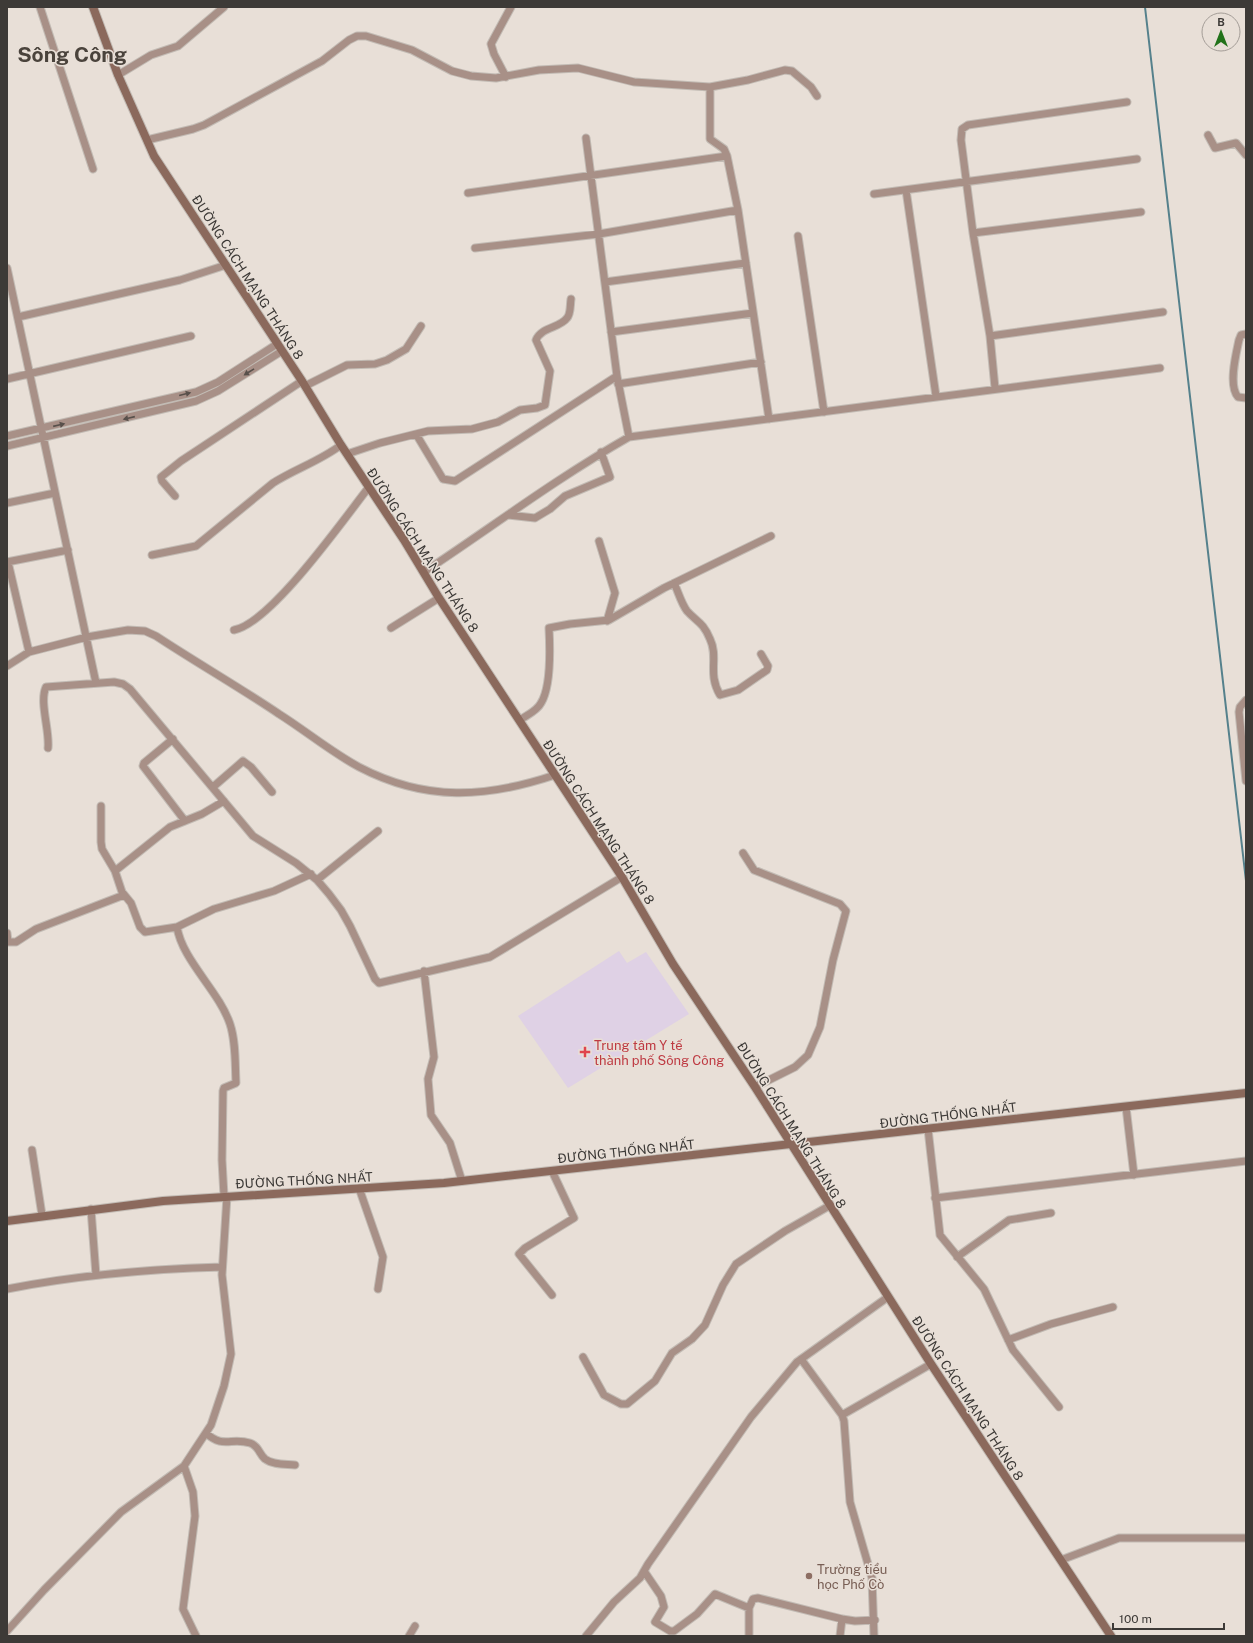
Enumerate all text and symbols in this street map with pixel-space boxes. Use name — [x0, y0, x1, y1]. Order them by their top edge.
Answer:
north arrow — [1201, 12, 1241, 52]
text: B — [1217, 16, 1225, 28]
district label: Sông Công — [17, 42, 127, 67]
street label: ĐƯỜNG CÁCH MẠNG THÁNG 8 — [189, 192, 307, 362]
one-way arrow — [244, 368, 254, 376]
one-way arrow — [179, 391, 191, 397]
one-way arrow — [123, 415, 135, 421]
one-way arrow — [53, 421, 65, 427]
street label: ĐƯỜNG CÁCH MẠNG THÁNG 8 — [364, 465, 482, 635]
street label: ĐƯỜNG CÁCH MẠNG THÁNG 8 — [540, 737, 658, 907]
place label: Trung tâm Y tế thành phố Sông Công — [594, 1038, 724, 1068]
street label: ĐƯỜNG CÁCH MẠNG THÁNG 8 — [734, 1039, 850, 1211]
marker: Trung tâm Y tế thành phố Sông Công — [579, 1046, 591, 1058]
street label: ĐƯỜNG THỐNG NHẤT — [879, 1098, 1018, 1131]
street label: ĐƯỜNG THỐNG NHẤT — [557, 1135, 696, 1166]
street label: ĐƯỜNG THỐNG NHẤT — [235, 1167, 373, 1192]
street label: ĐƯỜNG CÁCH MẠNG THÁNG 8 — [909, 1313, 1027, 1483]
place label: Trường tiểu học Phố Cò — [817, 1562, 887, 1592]
marker: Trường tiểu học Phố Cò — [804, 1571, 814, 1581]
scale bar — [1113, 1605, 1224, 1631]
text: 100 m — [1119, 1612, 1152, 1626]

